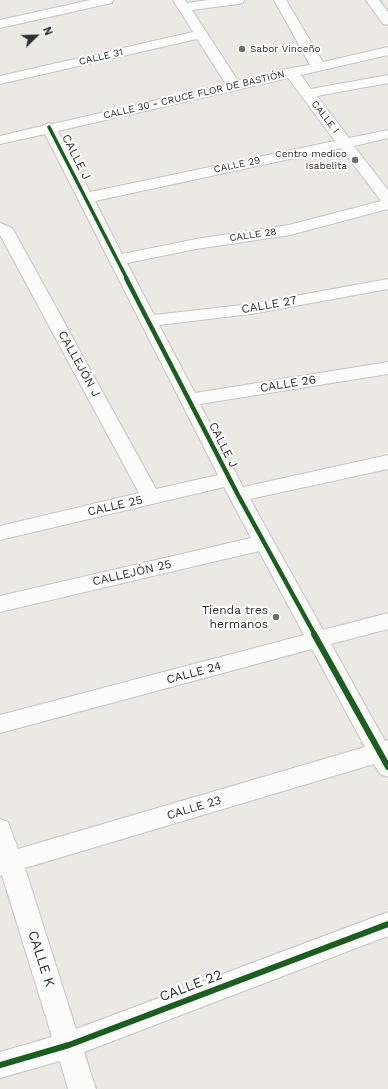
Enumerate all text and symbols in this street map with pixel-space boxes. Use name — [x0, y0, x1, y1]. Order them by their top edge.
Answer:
north arrow — [16, 16, 56, 56]
text: N — [40, 25, 55, 37]
place label: Sabor Vinceño — [250, 43, 321, 55]
marker: Sabor Vinceño — [237, 44, 247, 54]
street label: CALLE 31 — [78, 46, 124, 68]
street label: CALLE 30 - CRUCE FLOR DE BASTIÓN — [102, 68, 286, 122]
street label: CALLE I — [309, 98, 341, 136]
street label: CALLE J — [58, 132, 94, 182]
place label: Centro medico Isabelita — [275, 148, 347, 172]
street label: CALLE 29 — [213, 154, 261, 176]
marker: Centro medico Isabelita — [350, 155, 360, 165]
street label: CALLE 28 — [229, 226, 277, 244]
street label: CALLE 27 — [240, 293, 298, 317]
street label: CALLEJÓN J — [55, 328, 103, 400]
street label: CALLE 26 — [259, 372, 317, 396]
street label: CALLE J — [205, 420, 241, 470]
street label: CALLE 25 — [86, 493, 144, 519]
street label: CALLEJÓN 25 — [91, 557, 173, 589]
place label: Tienda tres hermanos — [202, 603, 268, 631]
marker: Tienda tres hermanos — [271, 612, 281, 622]
street label: CALLE 24 — [165, 659, 223, 687]
street label: CALLE 23 — [165, 793, 223, 823]
street label: CALLE K — [24, 929, 58, 989]
street label: CALLE 22 — [157, 966, 225, 1006]

